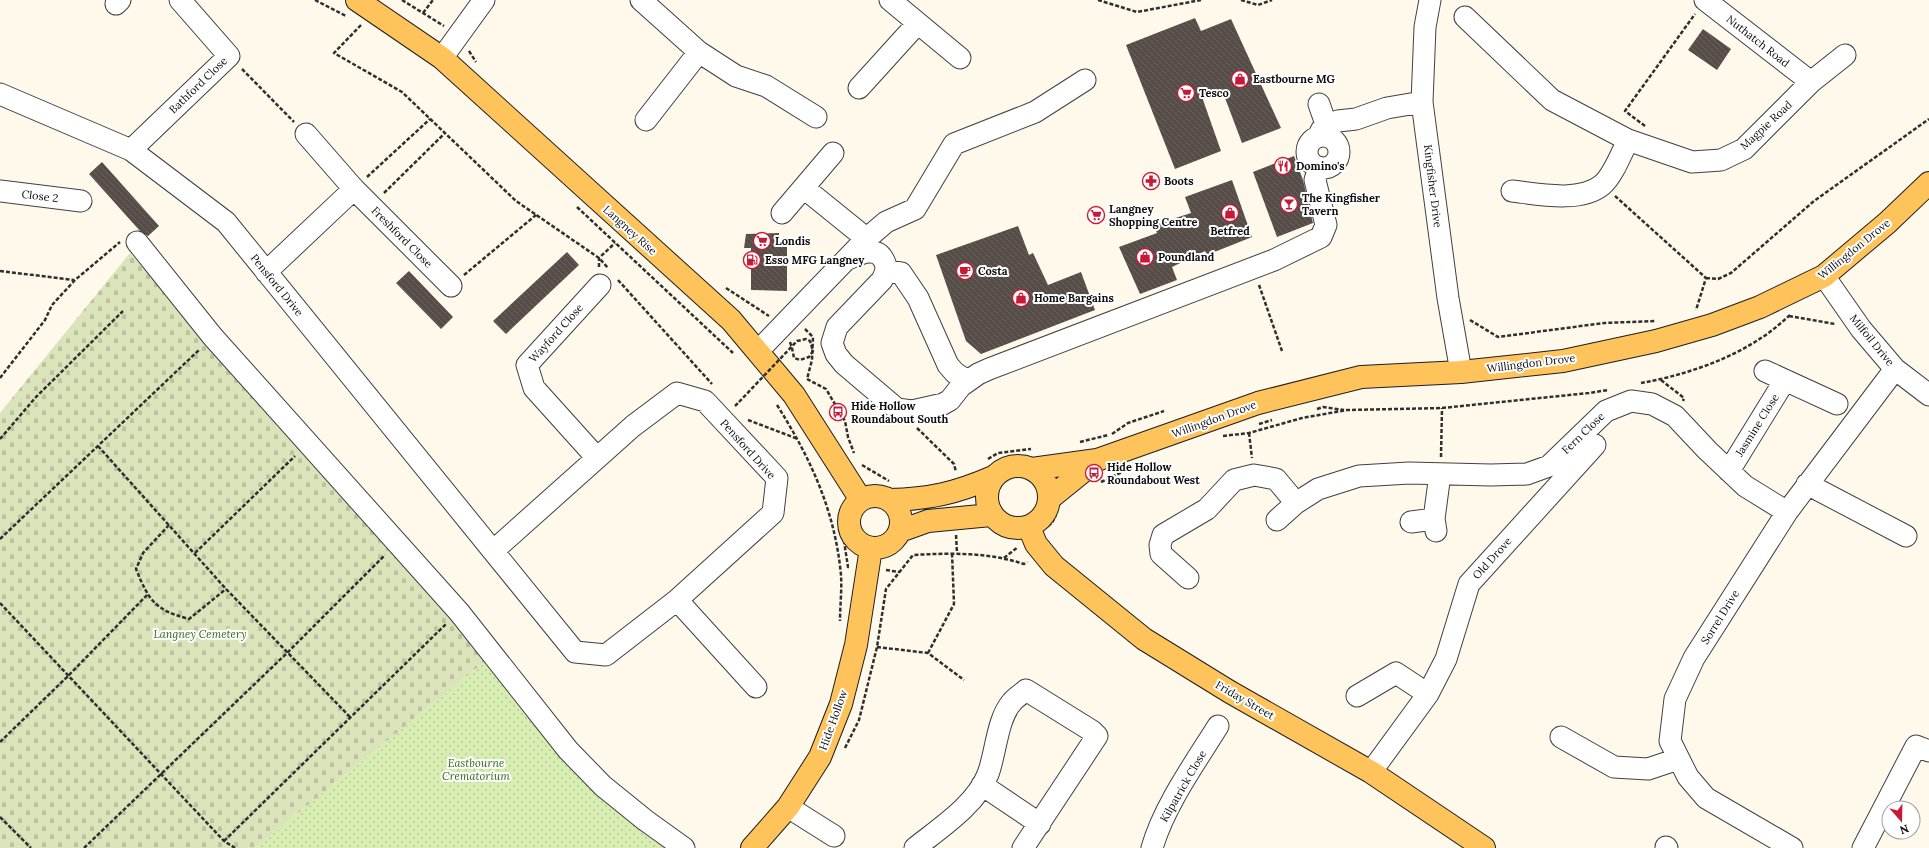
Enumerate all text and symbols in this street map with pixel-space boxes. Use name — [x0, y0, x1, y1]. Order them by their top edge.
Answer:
street label: Nuthatch Road — [1724, 12, 1793, 70]
street label: Bathford Close — [166, 54, 230, 116]
shop icon: Eastbourne MG — [1230, 69, 1250, 89]
place label: Eastbourne MG — [1253, 72, 1336, 86]
supermarket icon: Tesco — [1176, 83, 1196, 103]
place label: Tesco — [1199, 86, 1229, 100]
street label: Magpie Road — [1737, 97, 1795, 153]
street label: Kingfisher Drive — [1421, 144, 1445, 228]
restaurant icon: Domino's — [1273, 156, 1293, 176]
place label: Domino's — [1296, 159, 1345, 173]
pharmacy icon: Boots — [1141, 171, 1161, 191]
place label: Boots — [1164, 174, 1194, 188]
street label: Close 2 — [21, 187, 59, 205]
place label: The Kingfisher Tavern — [1302, 191, 1381, 218]
bar icon: The Kingfisher Tavern — [1279, 194, 1299, 214]
street label: Langney Rise — [600, 202, 660, 258]
place label: Langney Shopping Centre — [1109, 202, 1198, 229]
shop icon: Betfred — [1220, 203, 1240, 223]
street label: Freshford Close — [369, 204, 435, 270]
supermarket icon: Langney Shopping Centre — [1086, 205, 1106, 225]
street label: Willingdon Drove — [1815, 216, 1893, 282]
place label: Betfred — [1210, 224, 1250, 238]
supermarket icon: Londis — [752, 231, 772, 251]
place label: Londis — [775, 234, 810, 248]
shop icon: Poundland — [1135, 247, 1155, 267]
fuel station icon: Esso MFG Langney — [742, 250, 762, 270]
place label: Poundland — [1158, 250, 1215, 264]
street label: Pensford Drive — [248, 251, 306, 319]
place label: Esso MFG Langney — [765, 253, 865, 267]
cafe icon: Costa — [955, 261, 975, 281]
place label: Costa — [978, 264, 1008, 278]
shop icon: Home Bargains — [1011, 288, 1031, 308]
place label: Home Bargains — [1034, 291, 1114, 305]
street label: Wayford Close — [526, 301, 586, 365]
street label: Milfoil Drive — [1847, 311, 1897, 369]
street label: Willingdon Drove — [1486, 351, 1576, 375]
street label: Jasmine Close — [1732, 391, 1782, 460]
street label: Willingdon Drove — [1170, 397, 1258, 441]
place label: Hide Hollow Roundabout South — [851, 399, 949, 426]
bus stop icon: Hide Hollow Roundabout South — [828, 402, 848, 422]
street label: Fern Close — [1559, 409, 1607, 457]
street label: Pensford Drive — [717, 416, 779, 482]
place label: Hide Hollow Roundabout West — [1107, 460, 1200, 487]
bus stop icon: Hide Hollow Roundabout West — [1084, 463, 1104, 483]
street label: Old Drove — [1469, 534, 1515, 582]
street label: Sorrel Drive — [1698, 587, 1742, 647]
park label: Langney Cemetery — [153, 627, 247, 641]
street label: Friday Street — [1213, 677, 1278, 723]
street label: Hide Hollow — [816, 688, 850, 752]
street label: Kilpatrick Close — [1157, 748, 1209, 824]
park label: Eastbourne Crematorium — [442, 756, 510, 783]
north arrow — [1881, 800, 1921, 840]
text: N — [1898, 821, 1911, 838]

